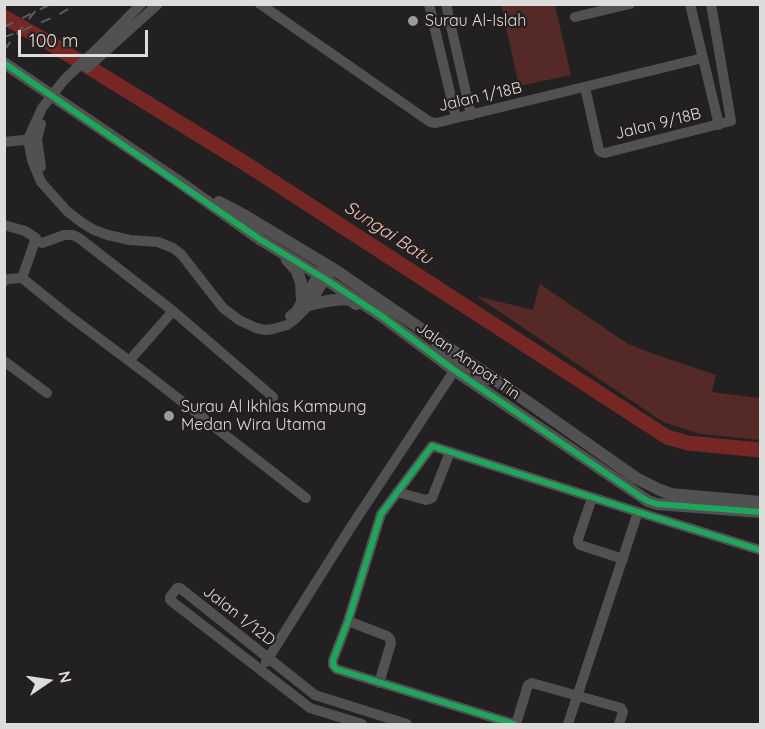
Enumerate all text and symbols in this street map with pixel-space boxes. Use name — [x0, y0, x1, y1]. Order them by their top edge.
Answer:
place label: Surau Al-Islah — [425, 11, 526, 31]
marker: Surau Al-Islah — [406, 14, 420, 28]
scale bar — [21, 18, 152, 56]
text: 100 m — [29, 29, 78, 52]
street label: Jalan 1/18B — [436, 78, 524, 116]
street label: Jalan 9/18B — [613, 104, 703, 144]
water label: Sungai Batu — [340, 197, 436, 269]
street label: Jalan Ampat Tin — [412, 318, 524, 404]
place label: Surau Al Ikhlas Kampung Medan Wira Utama — [181, 397, 366, 435]
marker: Surau Al Ikhlas Kampung Medan Wira Utama — [162, 409, 176, 423]
street label: Jalan 1/12D — [199, 582, 279, 650]
north arrow — [18, 651, 78, 711]
text: N — [54, 669, 77, 685]

